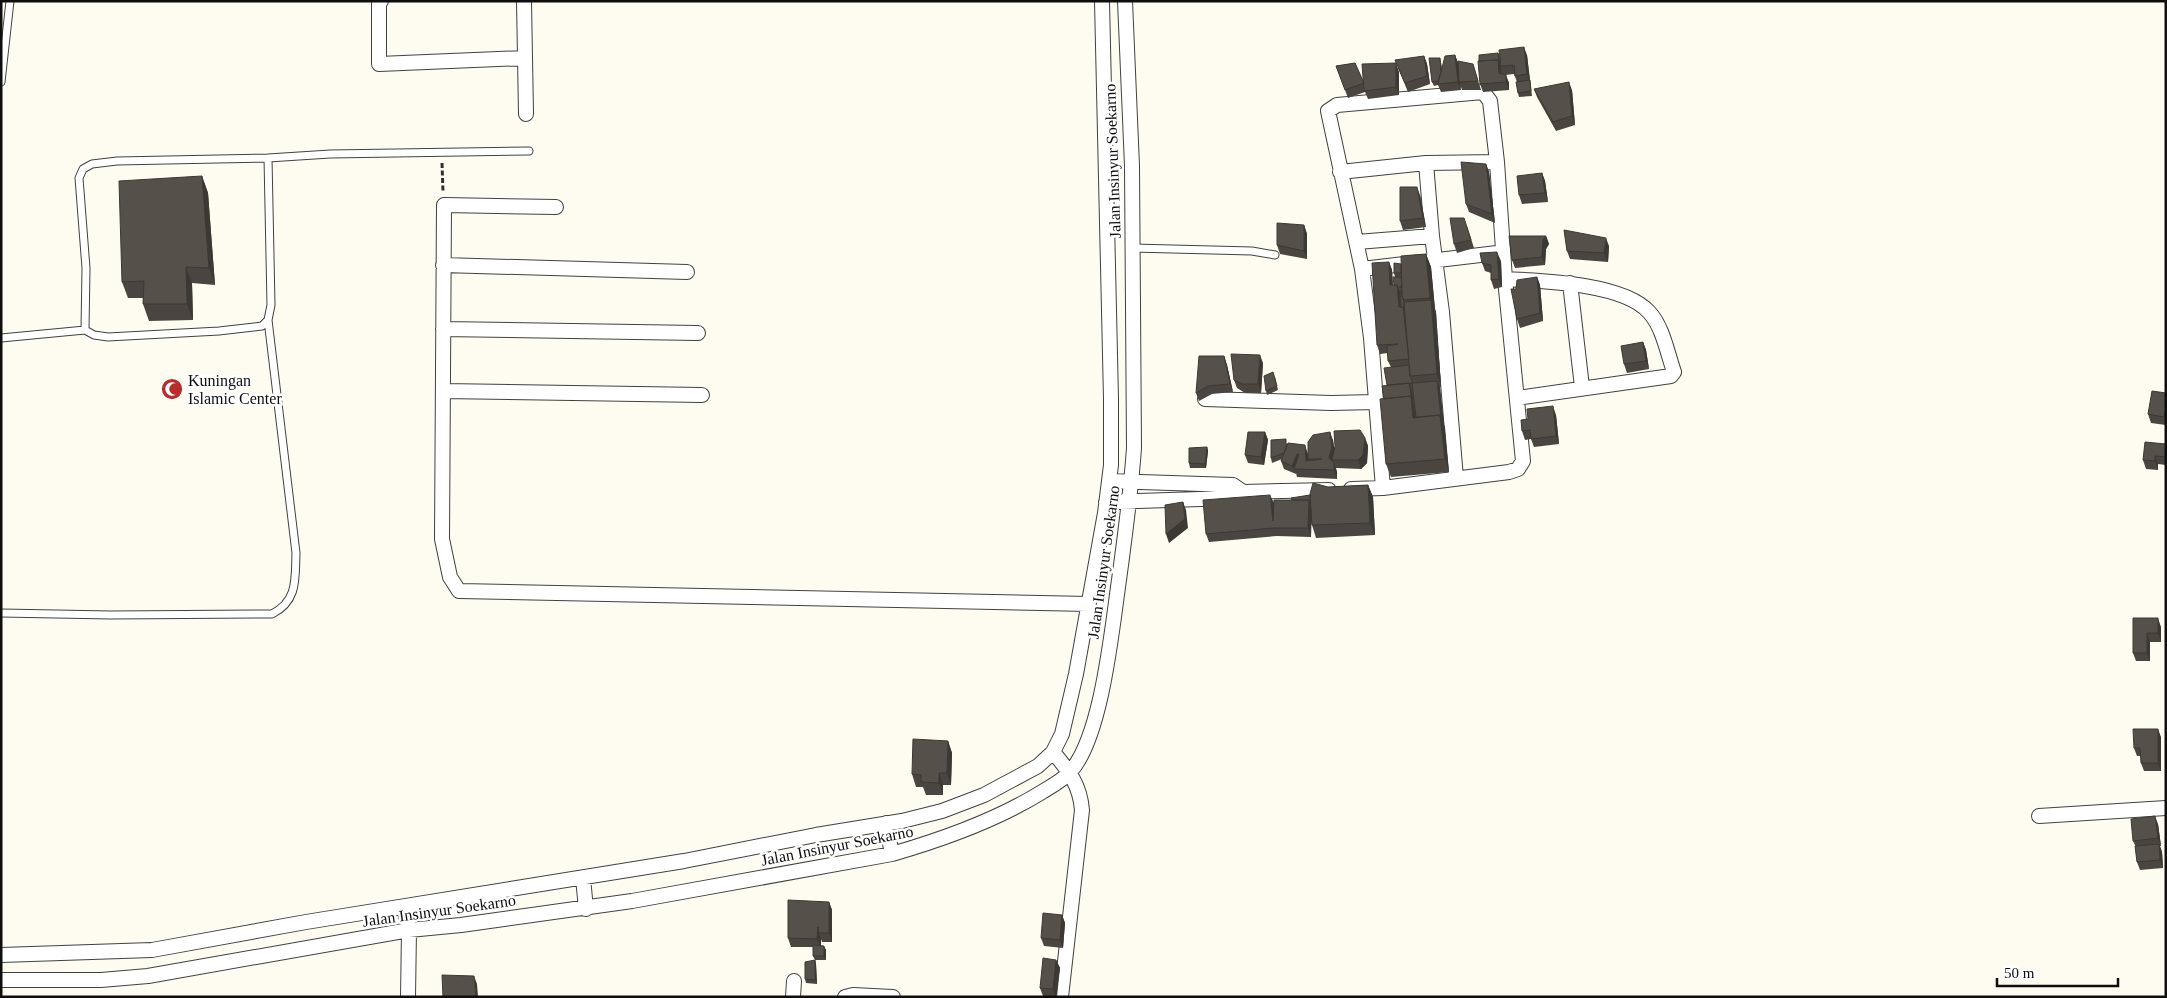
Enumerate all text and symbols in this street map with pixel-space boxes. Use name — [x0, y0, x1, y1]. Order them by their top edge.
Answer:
street label: Jalan Insinyur Soekarno — [1101, 83, 1125, 239]
place label: Kuningan Islamic Center — [188, 372, 282, 407]
mosque icon: Kuningan Islamic Center — [160, 377, 184, 401]
street label: Jalan Insinyur Soekarno — [1084, 484, 1124, 640]
street label: Jalan Insinyur Soekarno — [760, 822, 915, 870]
street label: Jalan Insinyur Soekarno — [361, 891, 517, 931]
scale bar — [1997, 956, 2118, 988]
text: 50 m — [2004, 965, 2035, 981]

